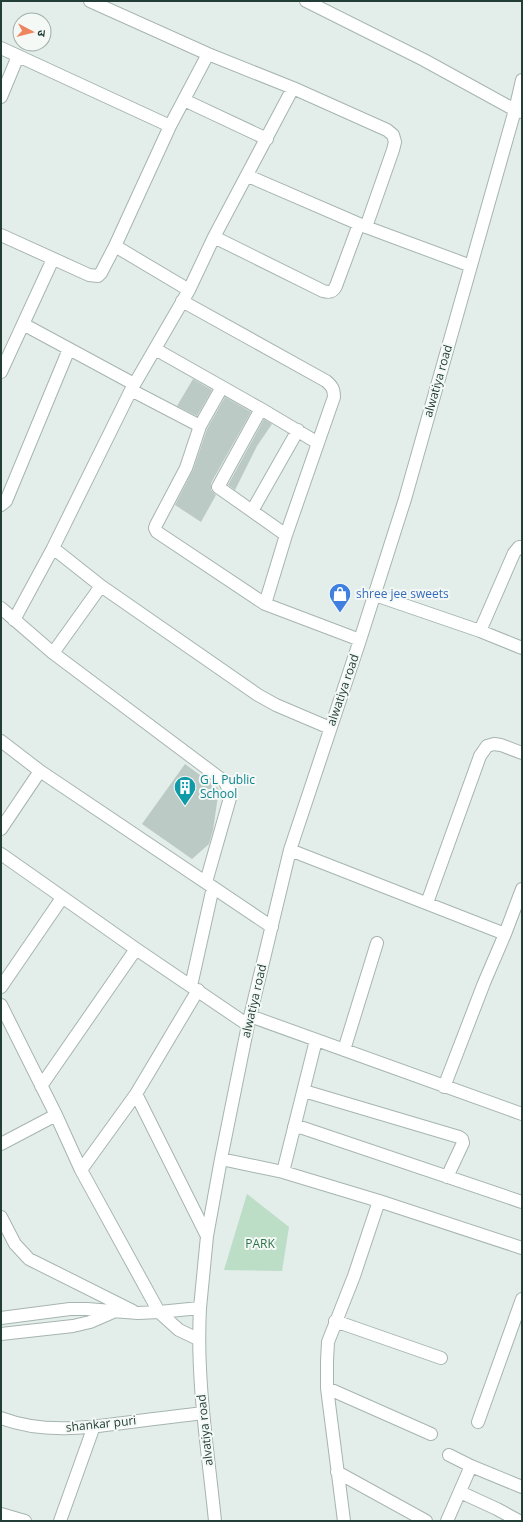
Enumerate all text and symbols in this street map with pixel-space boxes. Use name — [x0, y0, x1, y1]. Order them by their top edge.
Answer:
north arrow — [12, 12, 52, 52]
text: उ — [35, 29, 50, 38]
street label: alwatiya road — [419, 343, 456, 419]
shop icon: shree jee sweets — [327, 581, 353, 614]
place label: shree jee sweets — [356, 585, 449, 602]
street label: alwatiya road — [322, 652, 363, 728]
place label: G L Public School — [200, 771, 255, 802]
building icon: G L Public School — [172, 774, 198, 807]
street label: alwatiya road — [237, 962, 270, 1039]
park label: PARK — [245, 1235, 275, 1252]
street label: alvatiya road — [192, 1394, 217, 1467]
street label: shankar puri — [65, 1411, 137, 1436]

